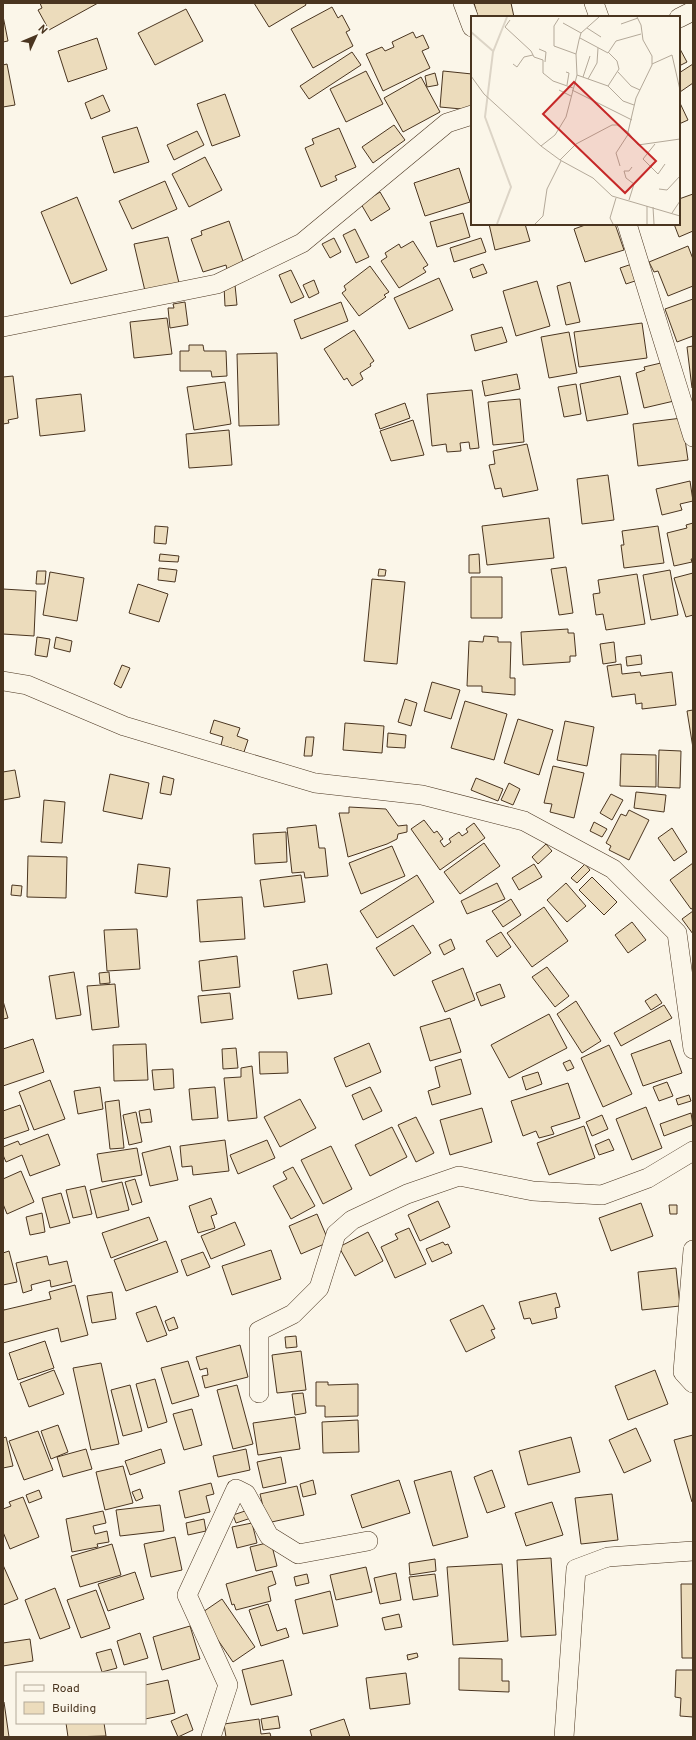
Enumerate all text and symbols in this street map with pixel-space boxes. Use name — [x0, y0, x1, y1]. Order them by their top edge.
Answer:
north arrow — [16, 16, 56, 56]
inset map — [471, 16, 680, 225]
text: N — [35, 22, 50, 37]
legend — [16, 1672, 146, 1724]
text: Road — [52, 1681, 80, 1697]
text: Building — [52, 1701, 96, 1717]

